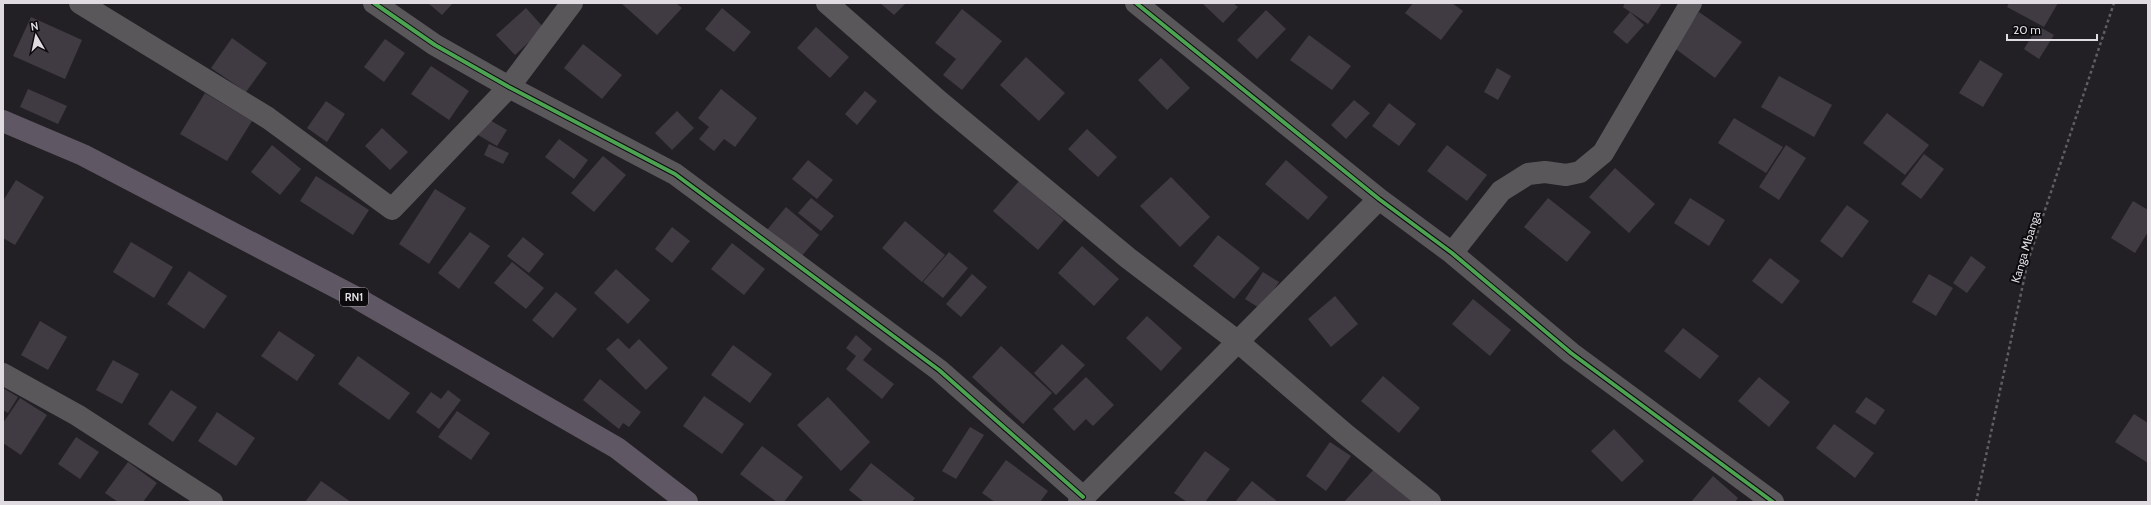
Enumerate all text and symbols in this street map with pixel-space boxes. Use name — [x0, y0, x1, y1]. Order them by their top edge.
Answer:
north arrow — [16, 16, 56, 56]
scale bar — [2007, 16, 2097, 42]
text: N — [29, 19, 39, 34]
text: 20 m — [2013, 22, 2041, 37]
street label: Kanga Mbanga — [2008, 209, 2044, 285]
road number: RN1 — [340, 288, 368, 306]

